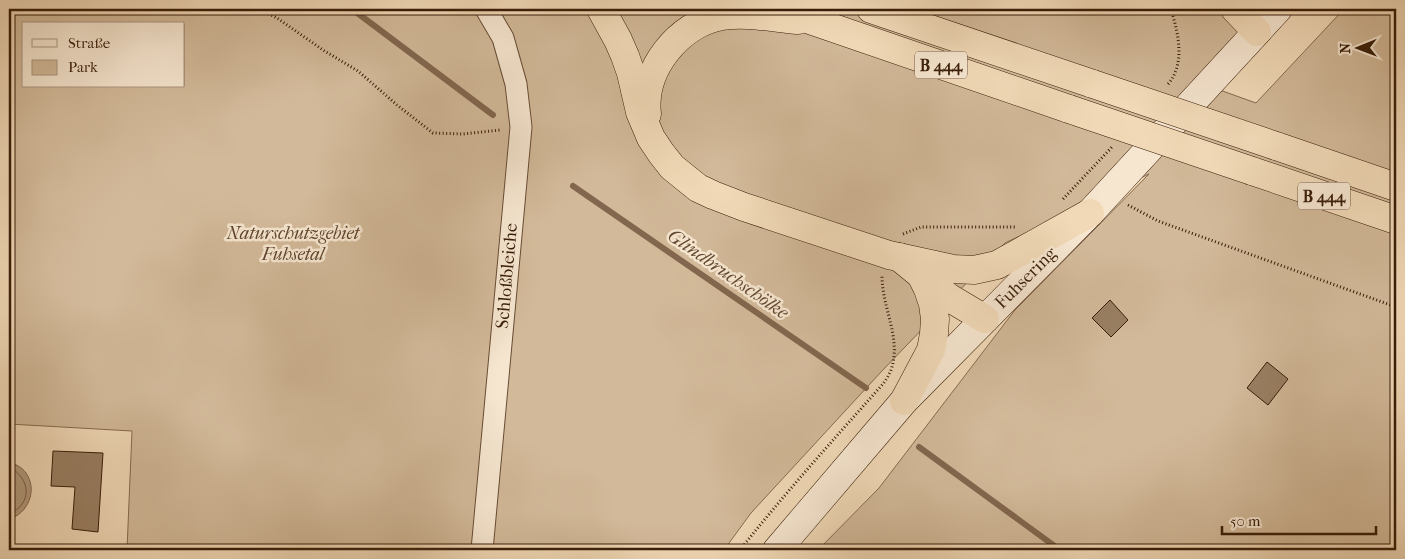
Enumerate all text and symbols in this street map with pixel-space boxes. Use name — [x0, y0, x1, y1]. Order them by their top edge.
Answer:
legend — [22, 22, 185, 88]
north arrow — [1332, 22, 1382, 72]
text: Straße — [68, 34, 111, 52]
text: N — [1337, 42, 1354, 54]
road number: B 444 — [915, 52, 967, 78]
text: Park — [68, 58, 98, 76]
road number: B 444 — [1298, 182, 1350, 210]
street label: Schloßbleiche — [492, 222, 522, 330]
park label: Naturschutzgebiet Fuhsetal — [226, 223, 361, 265]
water label: Glindbruchschölke — [664, 224, 794, 325]
street label: Fuhsering — [991, 243, 1061, 313]
scale bar — [1222, 504, 1376, 536]
text: 50 m — [1230, 512, 1261, 530]

